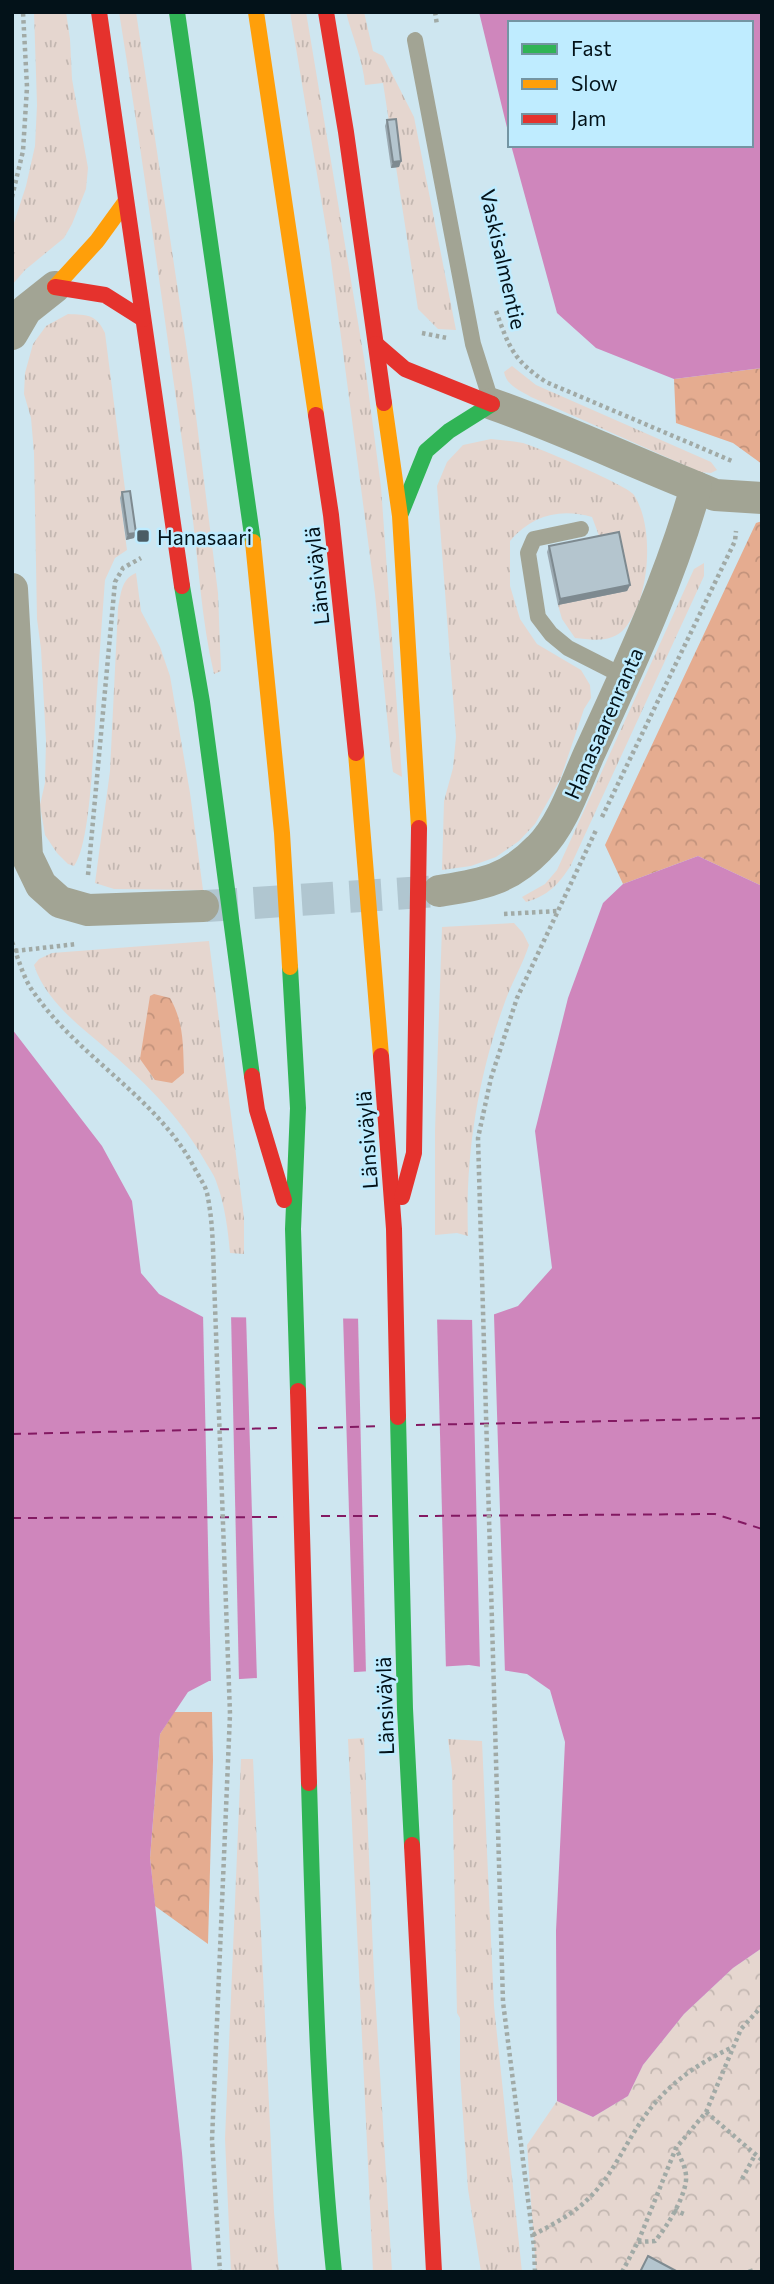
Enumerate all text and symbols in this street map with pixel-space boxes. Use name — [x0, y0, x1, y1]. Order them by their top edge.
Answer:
legend — [508, 21, 753, 147]
text: Fast — [571, 35, 612, 60]
text: Slow — [571, 70, 618, 95]
text: Jam — [571, 105, 606, 130]
street label: Vaskisalmentie — [476, 187, 532, 331]
place label: Hanasaari — [157, 524, 252, 549]
street label: Länsiväylä — [298, 526, 334, 626]
marker: Hanasaari — [135, 528, 151, 544]
street label: Hanasaarenranta — [558, 643, 648, 803]
street label: Länsiväylä — [350, 1090, 382, 1190]
street label: Länsiväylä — [370, 1656, 398, 1756]

